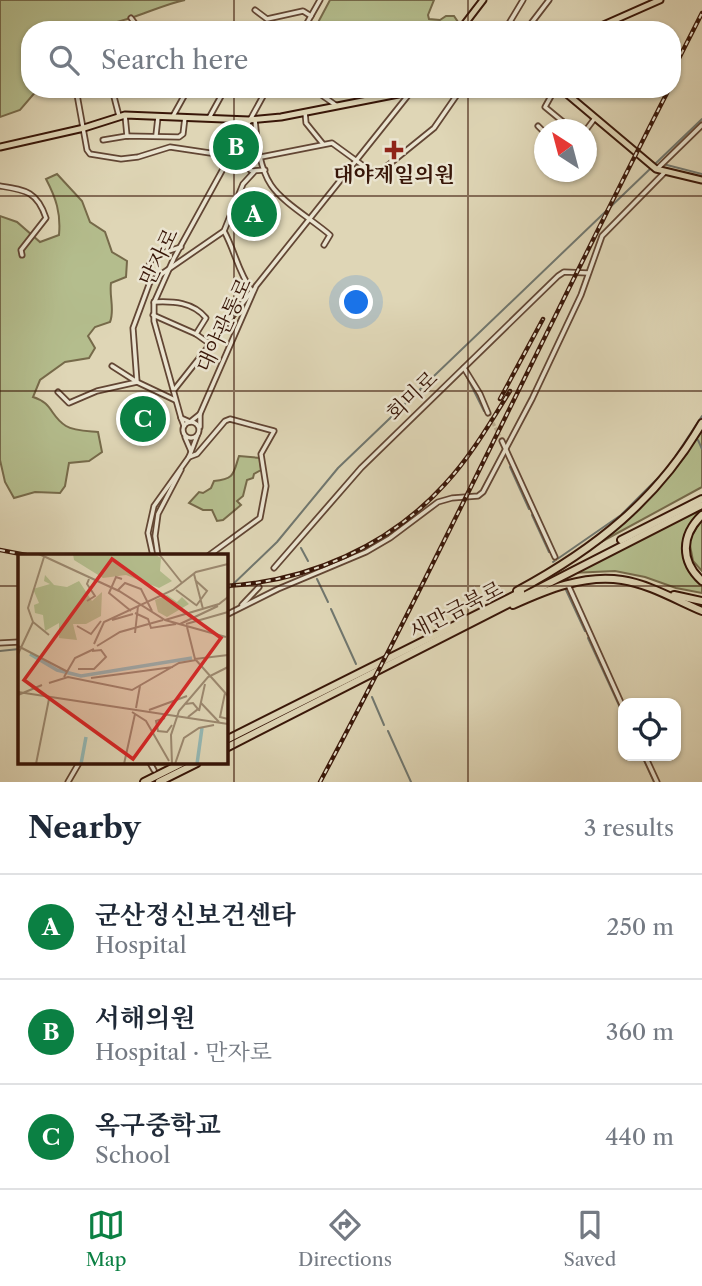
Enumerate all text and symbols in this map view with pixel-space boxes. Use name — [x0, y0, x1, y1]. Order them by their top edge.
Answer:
search box — [21, 21, 681, 98]
icon: search — [45, 41, 83, 79]
text: Search here — [101, 44, 248, 76]
north arrow — [534, 119, 597, 182]
pin: B — [213, 121, 259, 173]
marker: 대야제일의원 — [384, 140, 404, 160]
place label: 대야제일의원 — [333, 162, 455, 187]
pin: A — [231, 188, 277, 240]
street label: 만자로 — [134, 224, 183, 290]
street label: 대야관통로 — [191, 274, 256, 376]
your location — [339, 285, 373, 319]
street label: 회미로 — [381, 366, 442, 426]
pin: C — [120, 393, 166, 445]
inset map — [18, 554, 228, 764]
street label: 새만금북로 — [405, 575, 507, 644]
map controls — [618, 698, 681, 761]
button: locate — [618, 698, 681, 761]
text: Nearby — [28, 809, 141, 846]
text: 3 results — [584, 814, 674, 842]
text: 군산정신보건센타 — [95, 899, 296, 931]
text: A — [42, 913, 60, 941]
text: 250 m — [606, 913, 674, 941]
text: Hospital — [95, 931, 187, 959]
text: 서해의원 — [95, 1002, 195, 1034]
text: B — [42, 1018, 60, 1046]
text: 360 m — [606, 1018, 674, 1046]
text: Hospital · 만자로 — [95, 1038, 272, 1066]
text: 옥구중학교 — [95, 1109, 221, 1141]
text: C — [42, 1123, 60, 1151]
text: 440 m — [605, 1123, 674, 1151]
text: School — [95, 1141, 170, 1169]
tab: Map — [86, 1206, 127, 1271]
tab: Directions — [298, 1206, 392, 1271]
tab: Saved — [563, 1206, 616, 1271]

